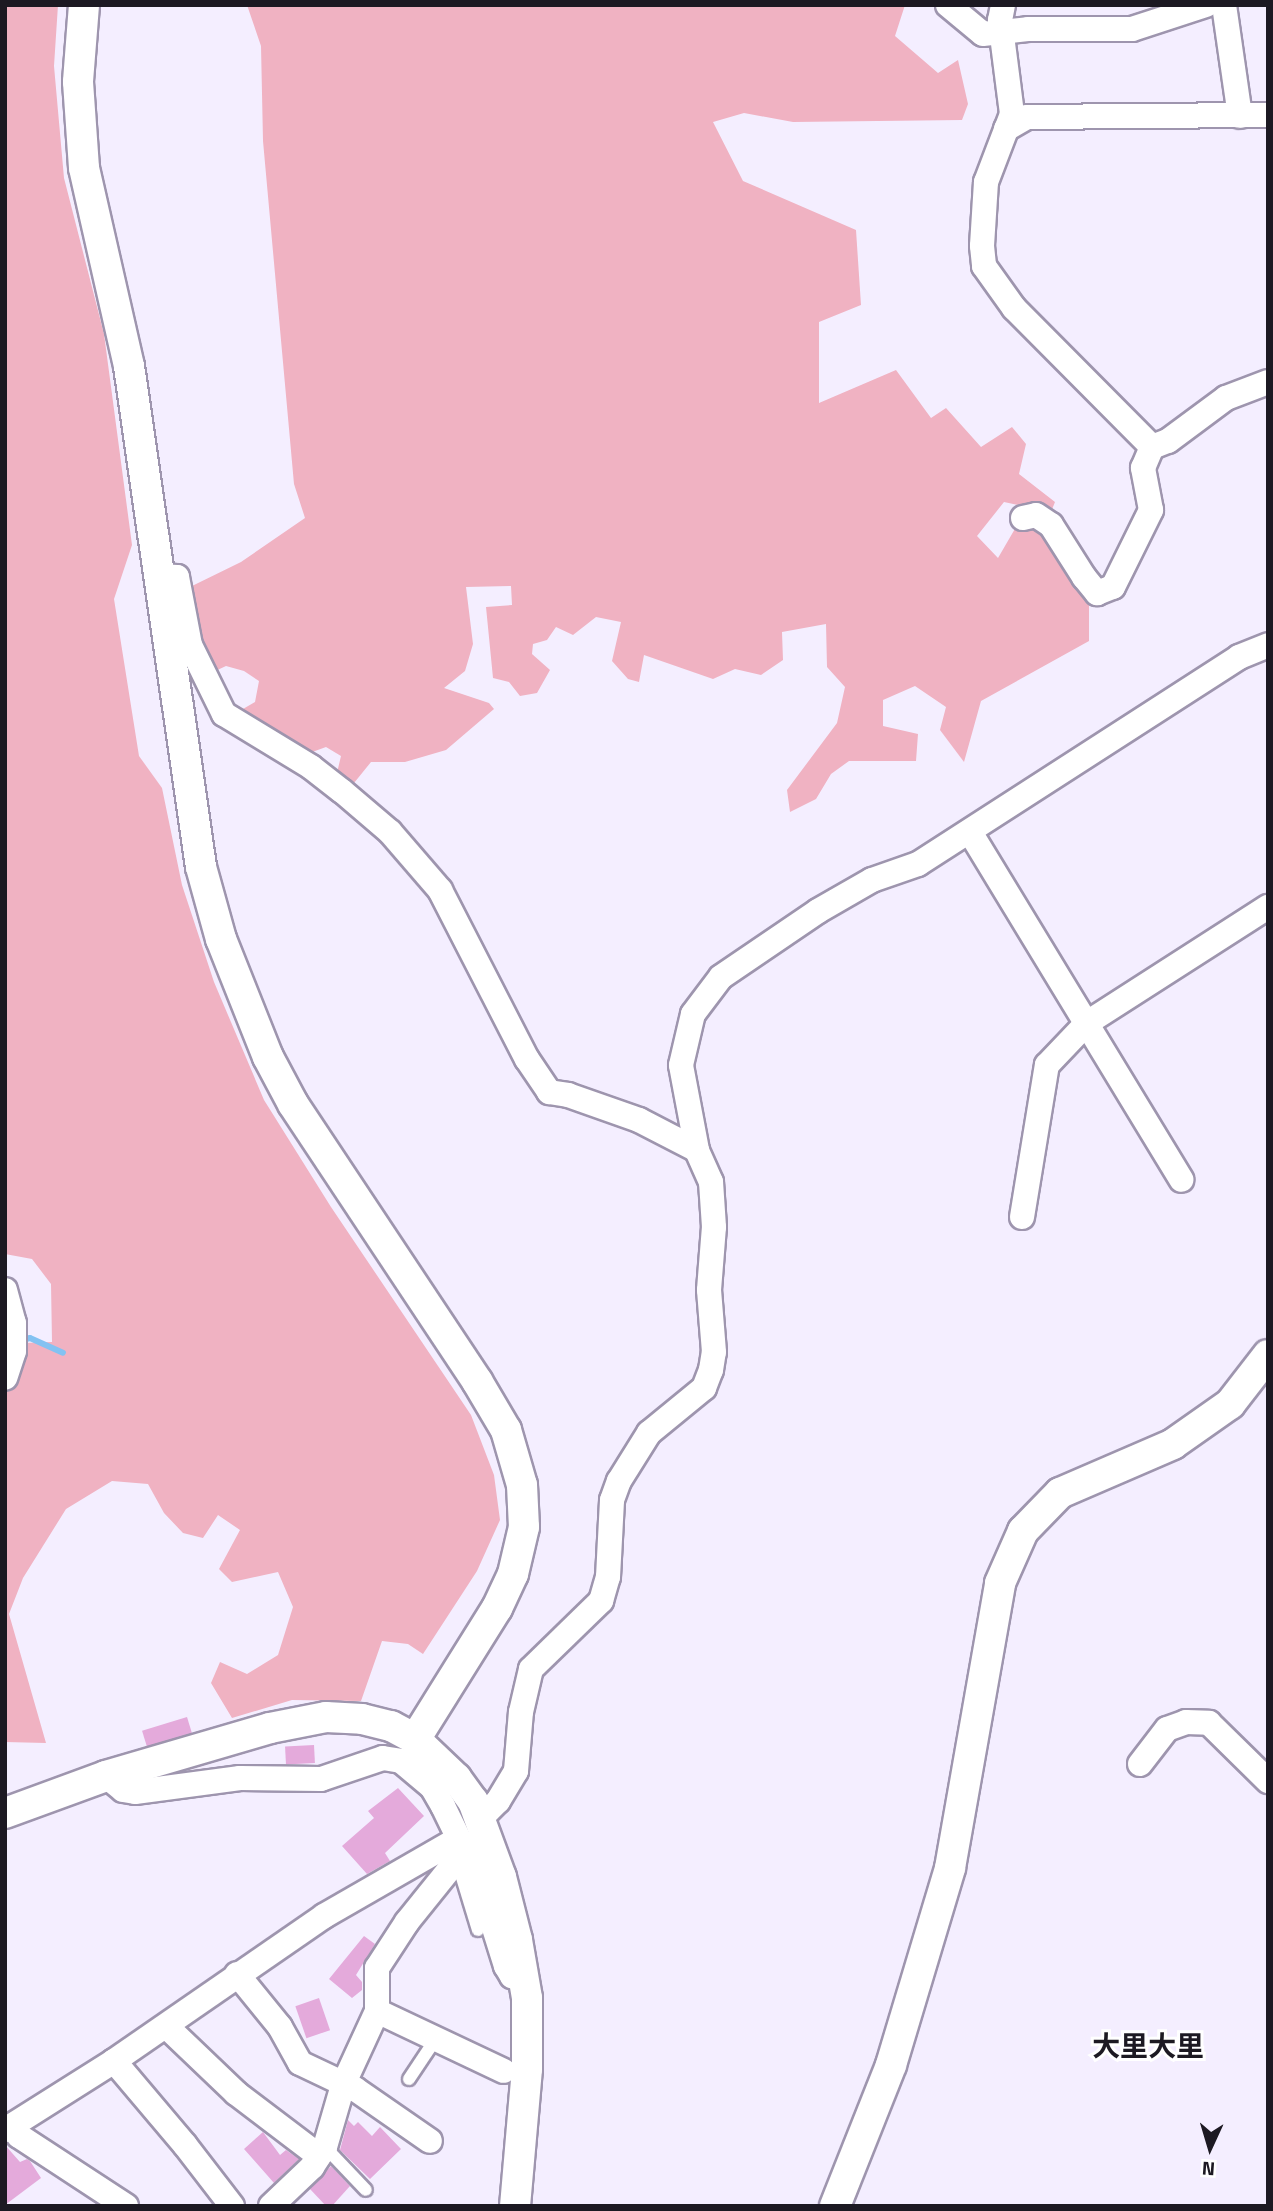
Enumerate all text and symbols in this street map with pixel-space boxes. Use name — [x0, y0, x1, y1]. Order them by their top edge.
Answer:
district label: 大里大里 — [1092, 2029, 1204, 2063]
north arrow — [1175, 2113, 1245, 2183]
text: N — [1201, 2155, 1216, 2184]

